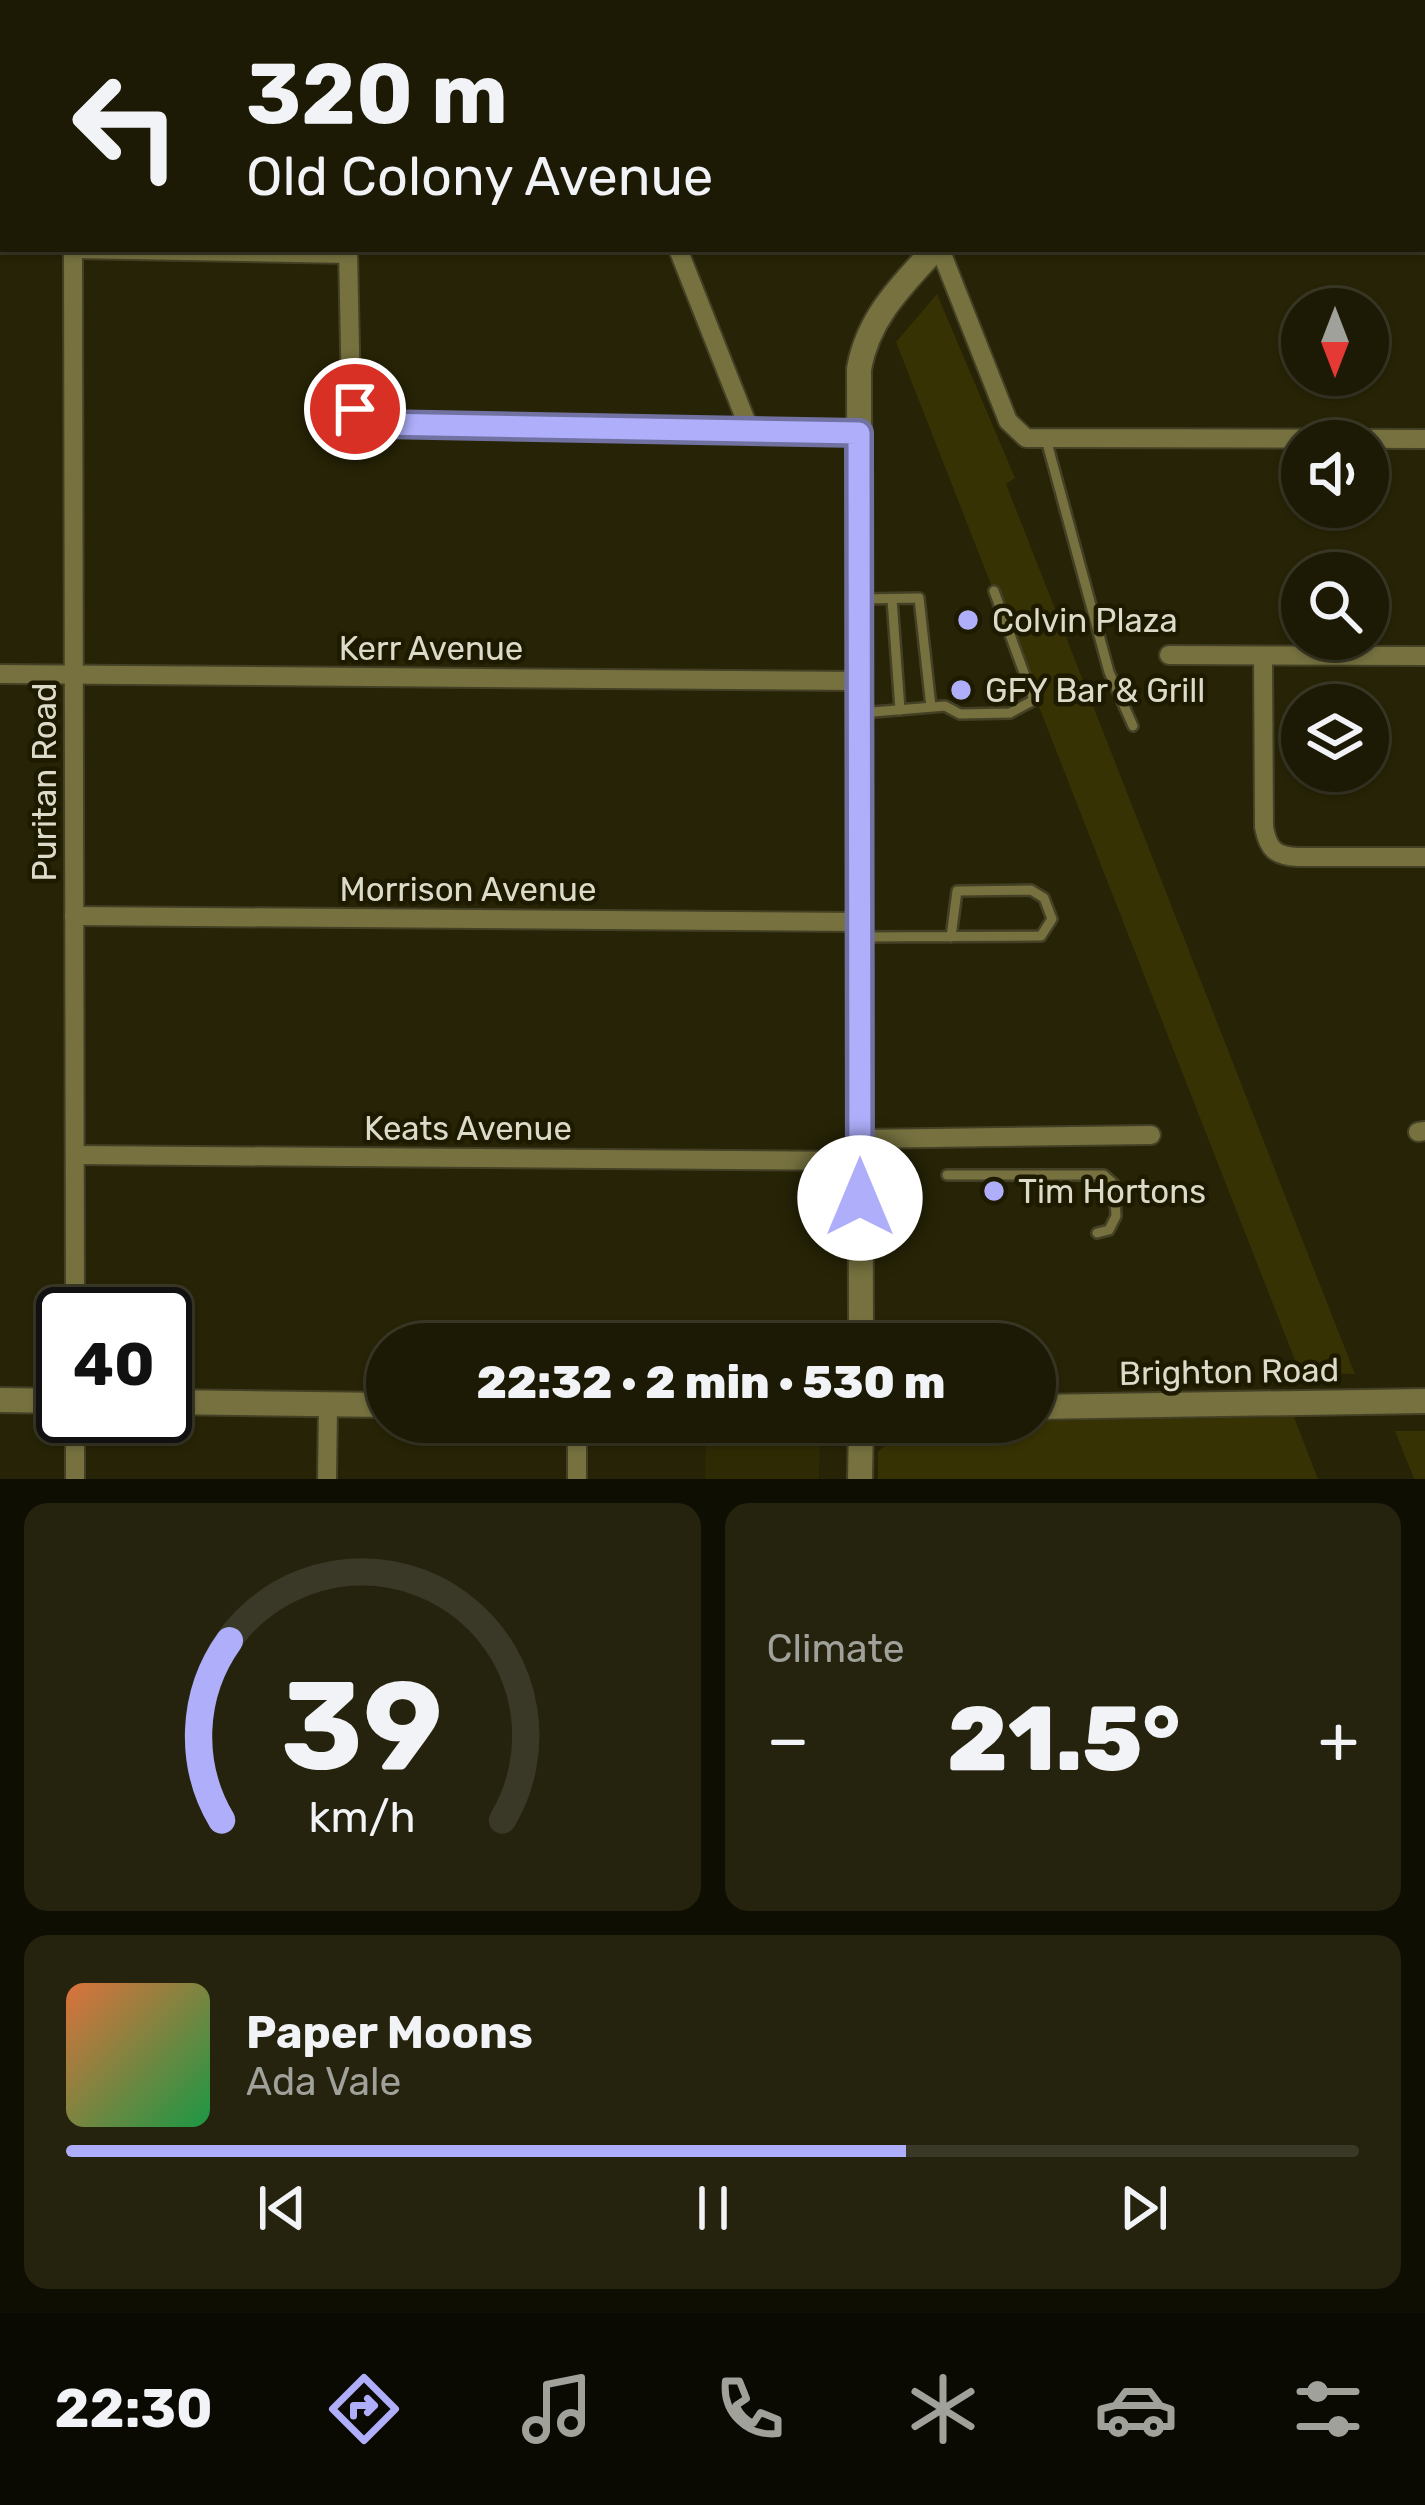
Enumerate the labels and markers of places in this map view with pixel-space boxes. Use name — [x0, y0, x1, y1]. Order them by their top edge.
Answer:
pin — [304, 358, 406, 460]
place label: Colvin Plaza — [992, 601, 1178, 640]
marker: Colvin Plaza — [955, 607, 981, 633]
place label: GFY Bar & Grill — [985, 671, 1205, 710]
marker: GFY Bar & Grill — [948, 677, 974, 703]
place label: Tim Hortons — [1018, 1172, 1206, 1211]
marker: Tim Hortons — [981, 1178, 1007, 1204]

